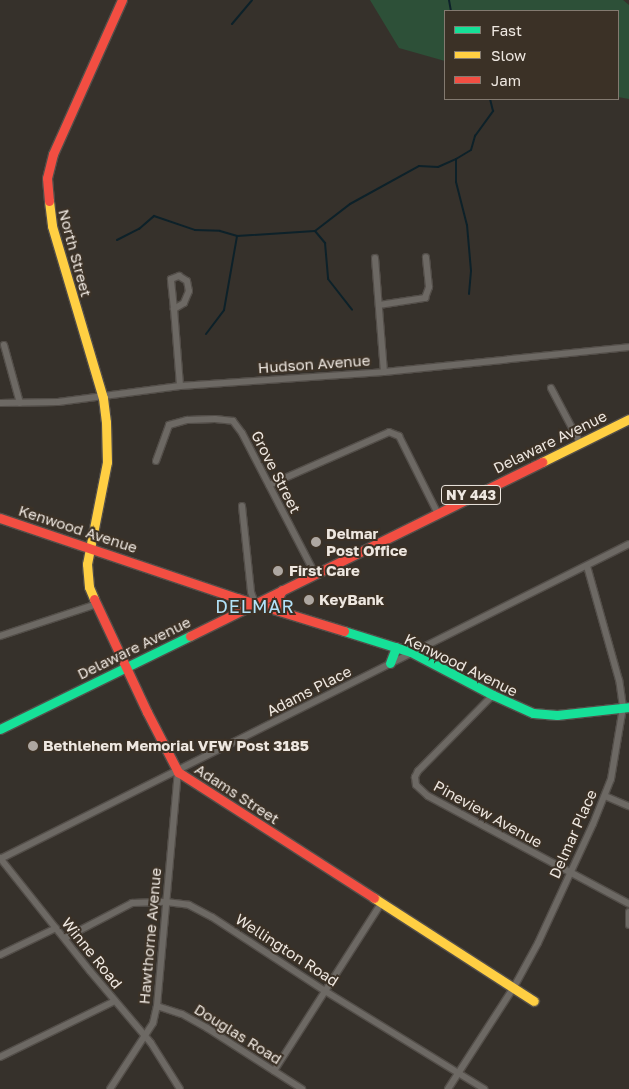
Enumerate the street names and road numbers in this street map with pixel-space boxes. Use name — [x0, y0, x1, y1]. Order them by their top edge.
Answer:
street label: North Street — [55, 207, 95, 299]
street label: Hudson Avenue — [257, 351, 371, 377]
street label: Delaware Avenue — [490, 407, 610, 477]
street label: Grove Street — [248, 428, 304, 516]
road number: NY 443 — [441, 484, 501, 506]
street label: Kenwood Avenue — [16, 501, 140, 557]
street label: Delaware Avenue — [74, 613, 194, 683]
street label: Kenwood Avenue — [401, 630, 521, 700]
street label: Adams Place — [264, 662, 354, 720]
street label: Adams Street — [191, 760, 283, 828]
street label: Pineview Avenue — [431, 777, 545, 851]
street label: Delmar Place — [545, 787, 601, 881]
street label: Hawthorne Avenue — [135, 867, 165, 1005]
street label: Wellington Road — [232, 910, 342, 990]
street label: Winne Road — [58, 914, 126, 992]
street label: Douglas Road — [191, 1000, 285, 1068]

